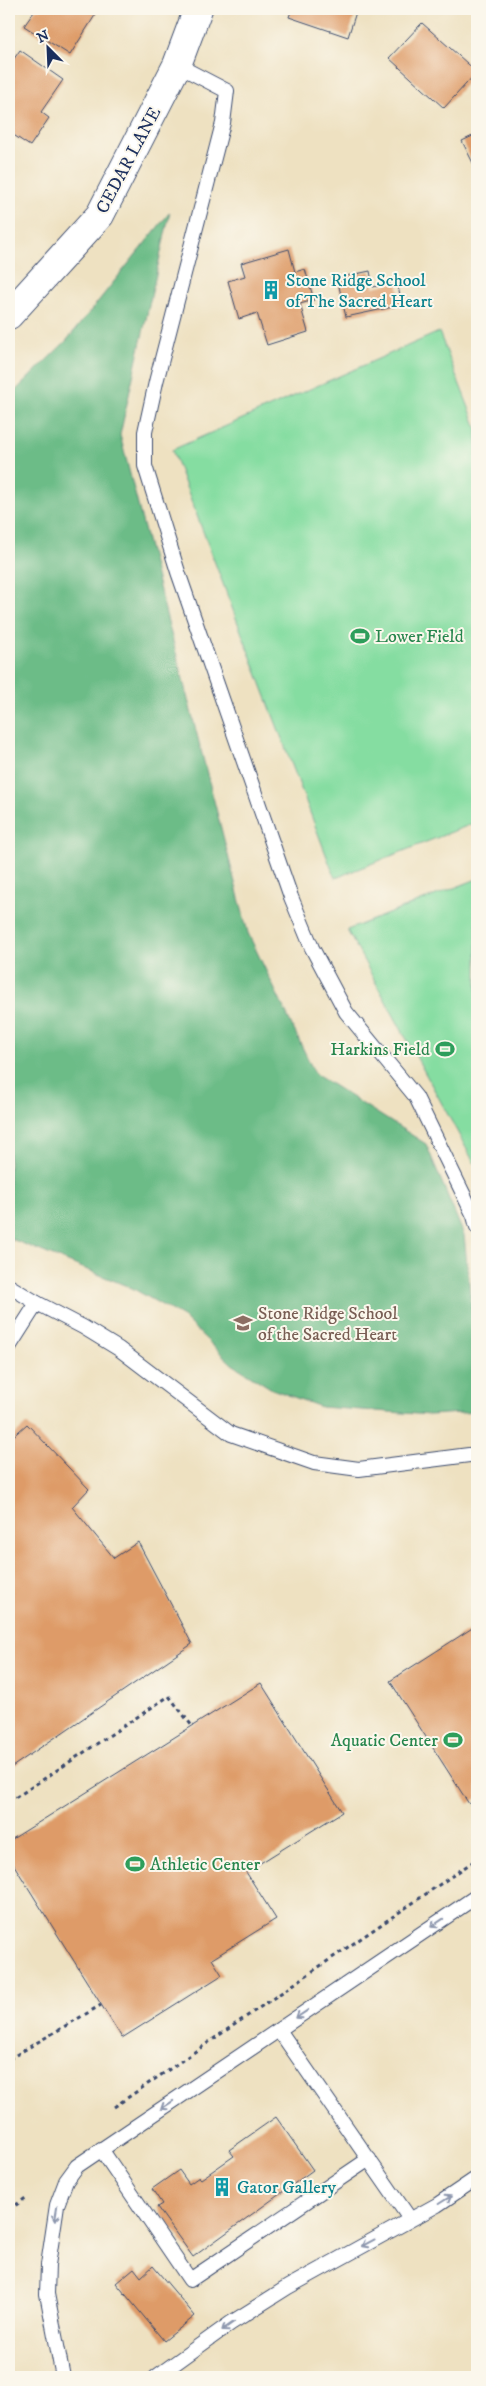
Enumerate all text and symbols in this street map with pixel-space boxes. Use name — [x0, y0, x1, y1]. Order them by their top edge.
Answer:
north arrow — [22, 22, 72, 72]
text: N — [34, 26, 52, 48]
street label: CEDAR LANE — [92, 103, 166, 217]
place label: Stone Ridge School of The Sacred Heart — [286, 270, 433, 313]
building icon: Stone Ridge School of The Sacred Heart — [260, 279, 282, 301]
sports icon: Lower Field — [349, 625, 371, 647]
place label: Lower Field — [375, 626, 464, 648]
sports icon: Harkins Field — [434, 1038, 456, 1060]
place label: Harkins Field — [330, 1039, 430, 1061]
place label: Stone Ridge School of the Sacred Heart — [258, 1303, 398, 1346]
school or university icon: Stone Ridge School of the Sacred Heart — [232, 1312, 254, 1334]
sports icon: Aquatic Center — [442, 1729, 464, 1751]
place label: Aquatic Center — [331, 1730, 438, 1752]
sports icon: Athletic Center — [124, 1853, 146, 1875]
place label: Athletic Center — [150, 1854, 260, 1876]
one-way arrow — [430, 1918, 444, 1928]
one-way arrow — [296, 2009, 310, 2019]
one-way arrow — [161, 2100, 175, 2110]
building icon: Gator Gallery — [211, 2176, 233, 2198]
place label: Gator Gallery — [237, 2177, 336, 2199]
one-way arrow — [437, 2194, 451, 2204]
one-way arrow — [51, 2206, 61, 2222]
one-way arrow — [360, 2238, 375, 2248]
one-way arrow — [221, 2321, 235, 2331]

